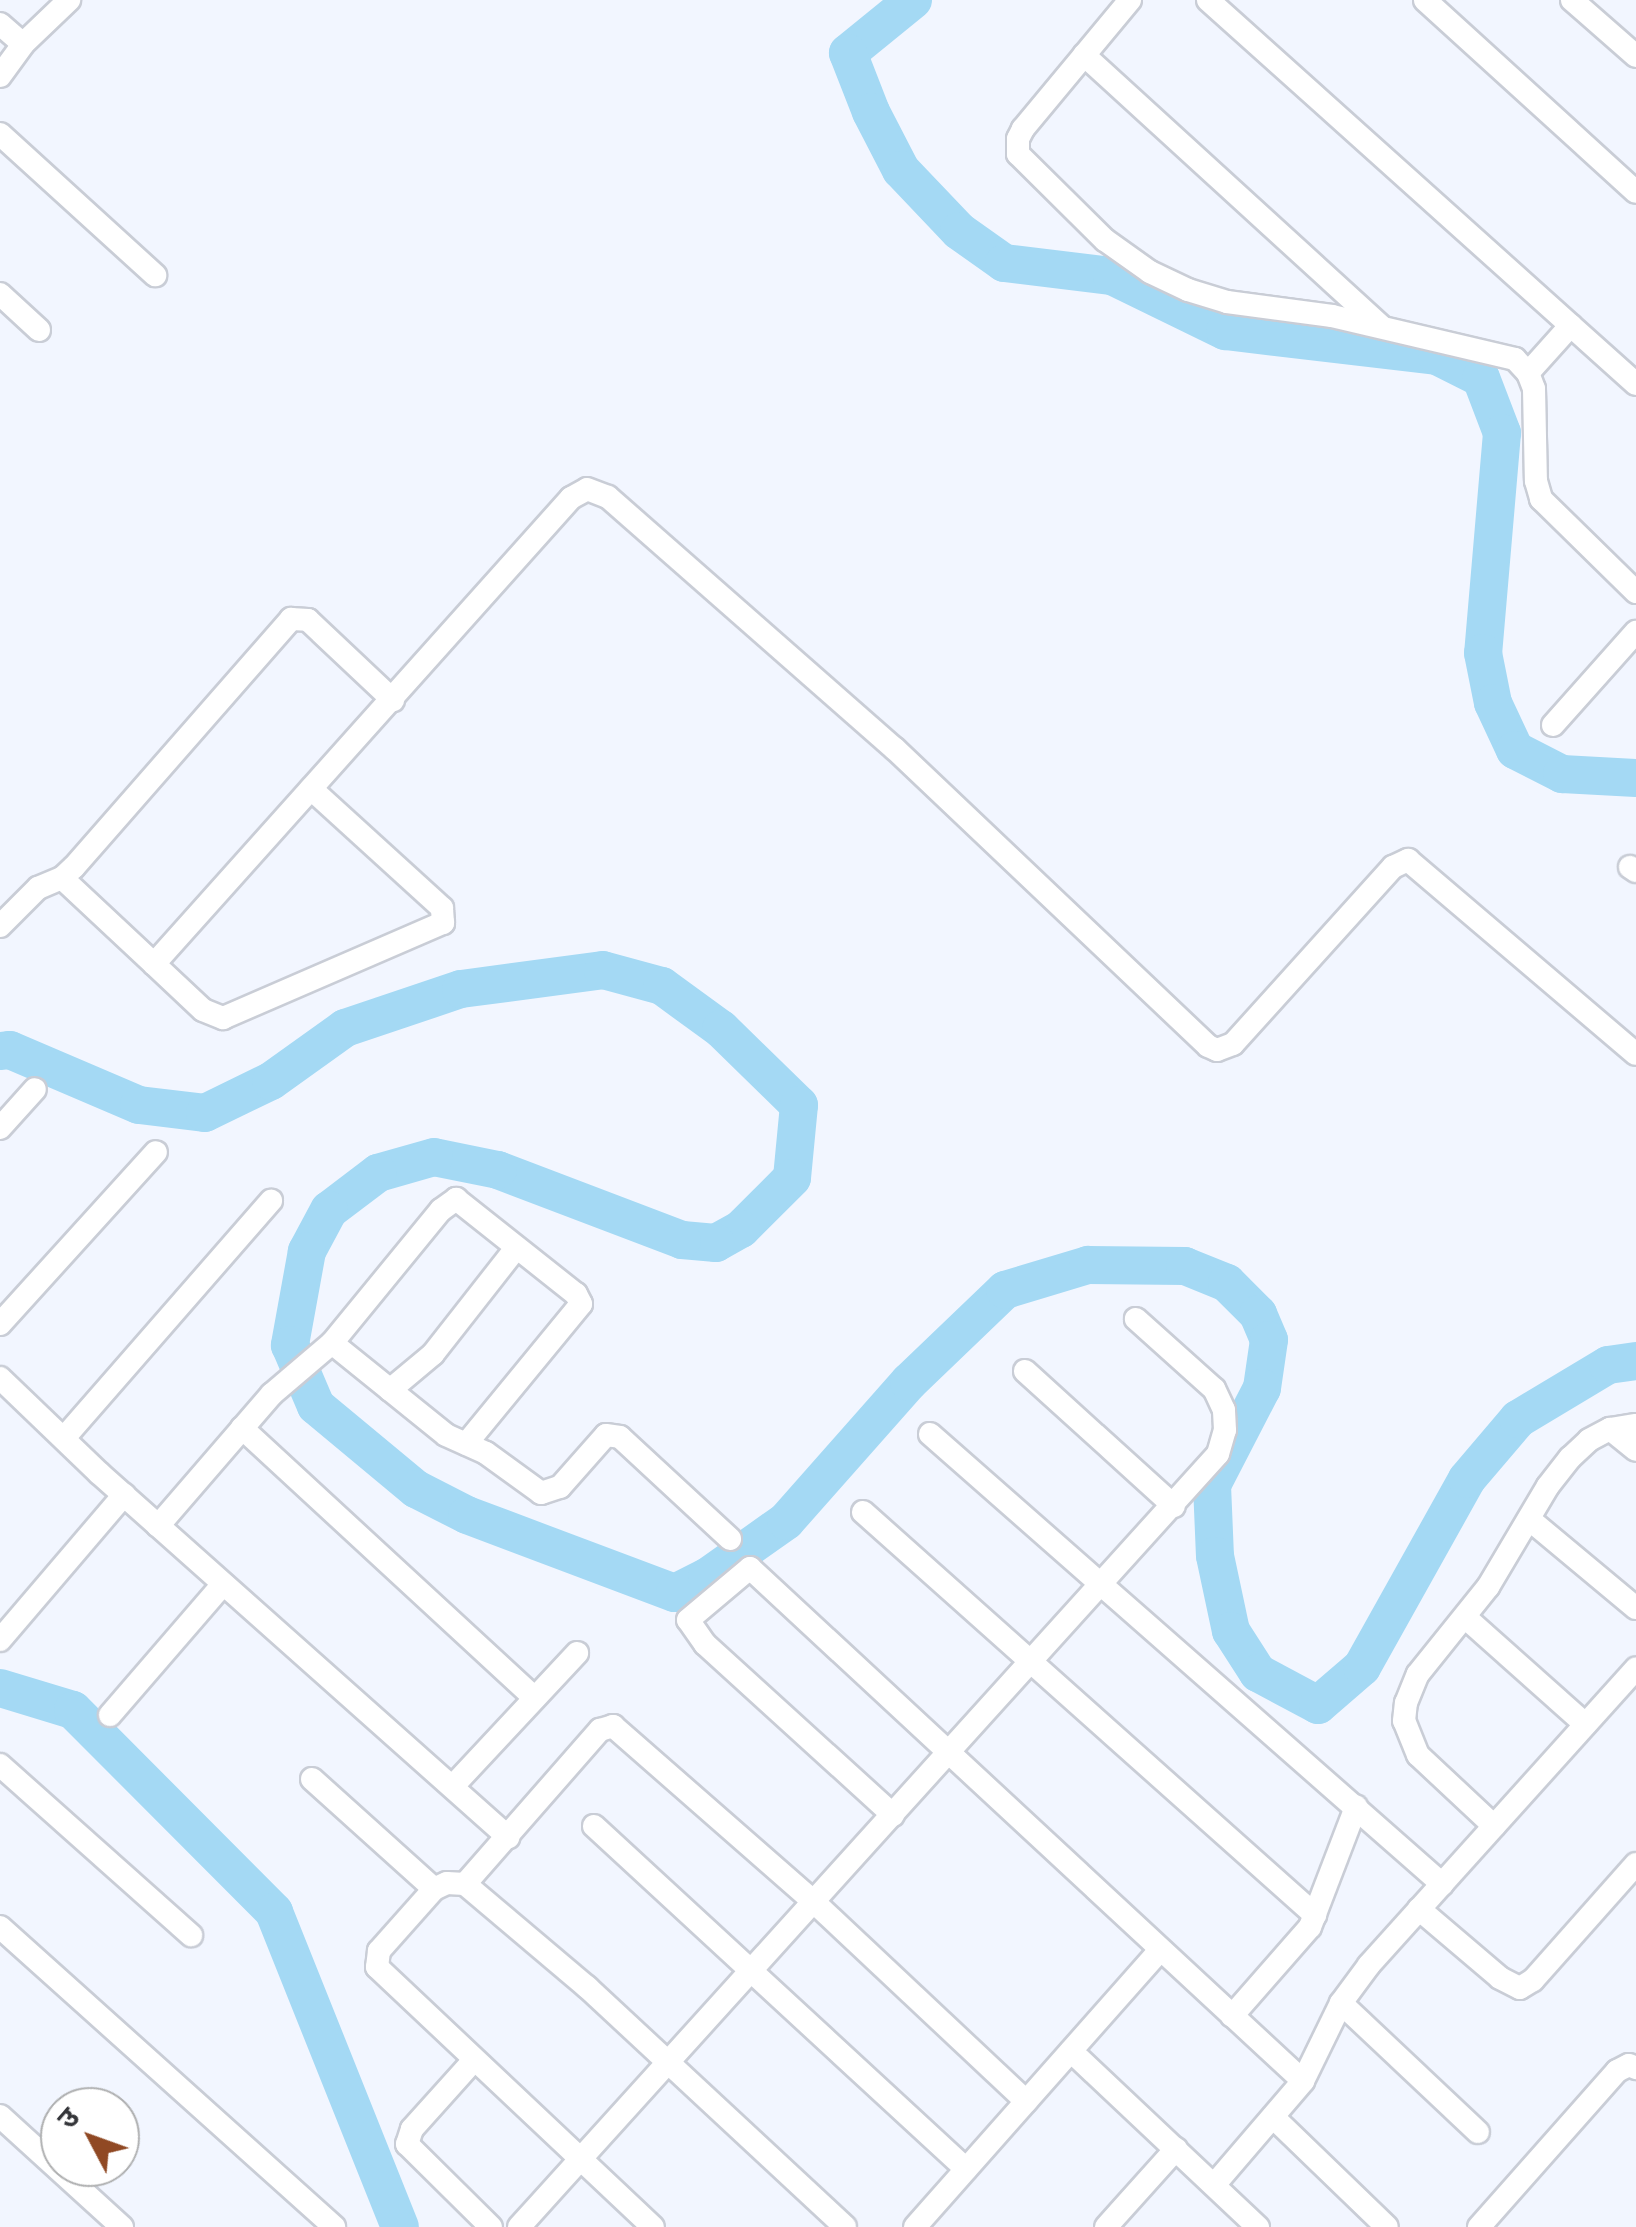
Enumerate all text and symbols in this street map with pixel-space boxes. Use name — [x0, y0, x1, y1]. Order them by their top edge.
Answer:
north arrow — [40, 2087, 140, 2187]
text: उ — [51, 2101, 86, 2135]

